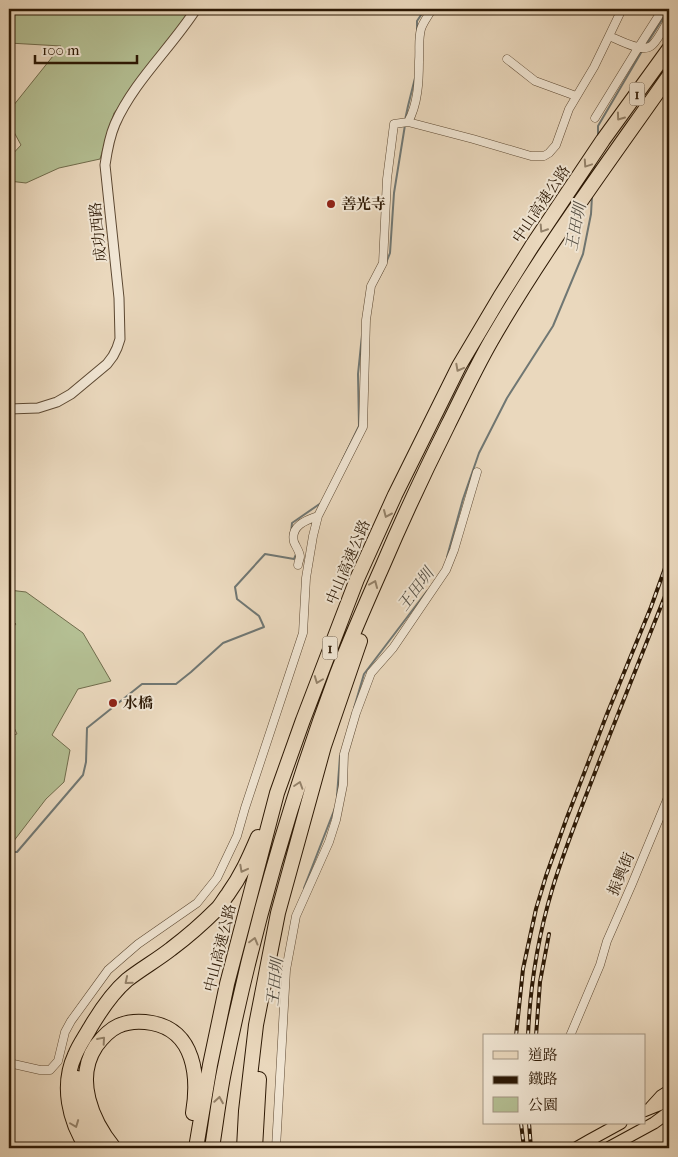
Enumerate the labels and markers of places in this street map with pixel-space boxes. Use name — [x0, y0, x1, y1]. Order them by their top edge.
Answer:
place label: 善光寺 — [341, 195, 386, 213]
marker: 善光寺 — [325, 198, 337, 210]
place label: 水橋 — [123, 694, 153, 712]
marker: 水橋 — [107, 697, 119, 709]

